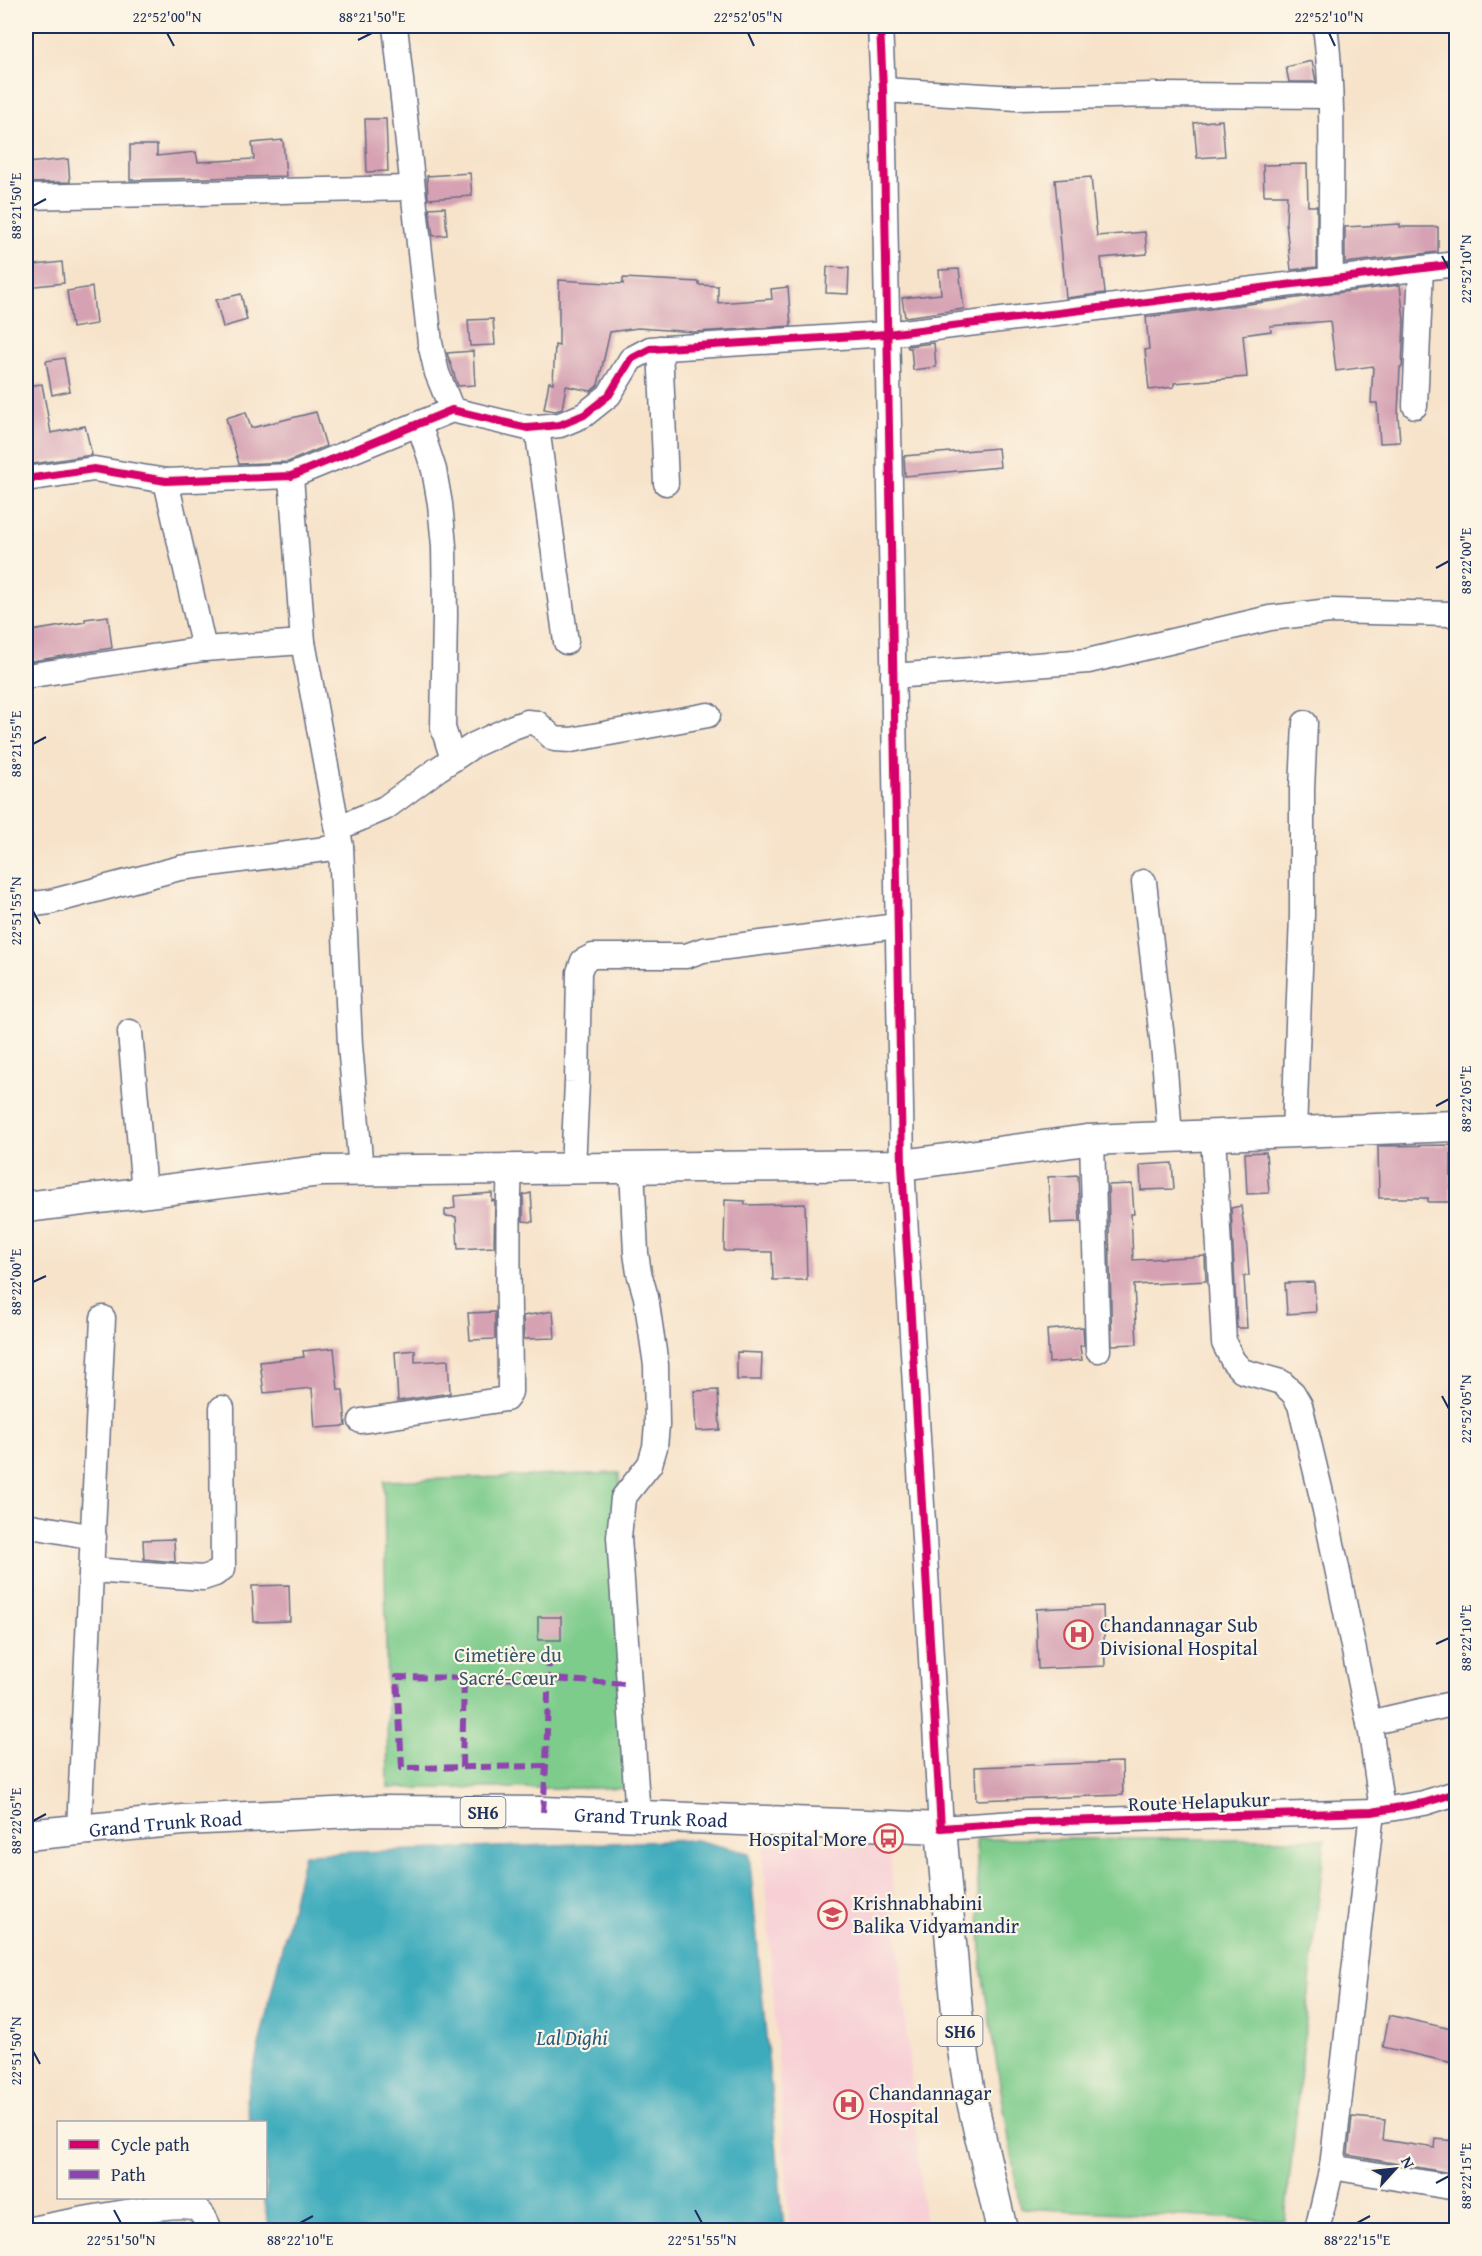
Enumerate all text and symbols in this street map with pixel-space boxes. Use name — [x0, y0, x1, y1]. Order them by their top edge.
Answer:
text: 22°52'00"N — [133, 6, 202, 27]
text: 88°21'50"E — [339, 6, 406, 27]
text: 22°52'05"N — [714, 6, 783, 27]
text: 22°52'10"N — [1295, 6, 1364, 27]
text: 88°21'50"E — [5, 172, 26, 239]
text: 22°52'10"N — [1455, 234, 1476, 303]
text: 88°22'00"E — [1455, 527, 1476, 594]
text: 88°21'55"E — [5, 710, 26, 777]
text: 22°51'55"N — [5, 876, 26, 945]
text: 88°22'05"E — [1455, 1065, 1476, 1132]
text: 88°22'00"E — [5, 1248, 26, 1315]
text: 22°52'05"N — [1455, 1374, 1476, 1443]
text: 88°22'10"E — [1455, 1604, 1476, 1671]
place label: Chandannagar Sub Divisional Hospital — [1100, 1610, 1258, 1662]
hospital icon: Chandannagar Sub Divisional Hospital — [1063, 1619, 1095, 1651]
park label: Cimetière du Sacré-Cœur — [454, 1640, 562, 1692]
street label: Route Helapukur — [1128, 1784, 1270, 1818]
text: 88°22'05"E — [5, 1787, 26, 1854]
road number: SH6 — [460, 1797, 506, 1827]
street label: Grand Trunk Road — [574, 1799, 729, 1834]
street label: Grand Trunk Road — [88, 1803, 243, 1843]
bus stop icon: Hospital More — [872, 1822, 904, 1854]
place label: Hospital More — [749, 1824, 867, 1853]
place label: Krishnabhabini Balika Vidyamandir — [853, 1888, 1019, 1940]
school or university icon: Krishnabhabini Balika Vidyamandir — [816, 1898, 848, 1930]
text: 22°51'50"N — [5, 2016, 26, 2085]
road number: SH6 — [938, 2016, 982, 2046]
water label: Lal Dighi — [535, 2022, 608, 2053]
place label: Chandannagar Hospital — [869, 2078, 991, 2130]
hospital icon: Chandannagar Hospital — [832, 2088, 864, 2120]
legend — [57, 2121, 267, 2199]
text: Cycle path — [111, 2131, 190, 2158]
north arrow — [1365, 2139, 1425, 2199]
text: 88°22'15"E — [1455, 2142, 1476, 2209]
text: N — [1395, 2152, 1422, 2173]
text: Path — [111, 2161, 146, 2188]
text: 22°51'50"N — [87, 2229, 156, 2250]
text: 88°22'10"E — [267, 2229, 334, 2250]
text: 22°51'55"N — [668, 2229, 737, 2250]
text: 88°22'15"E — [1324, 2229, 1391, 2250]

